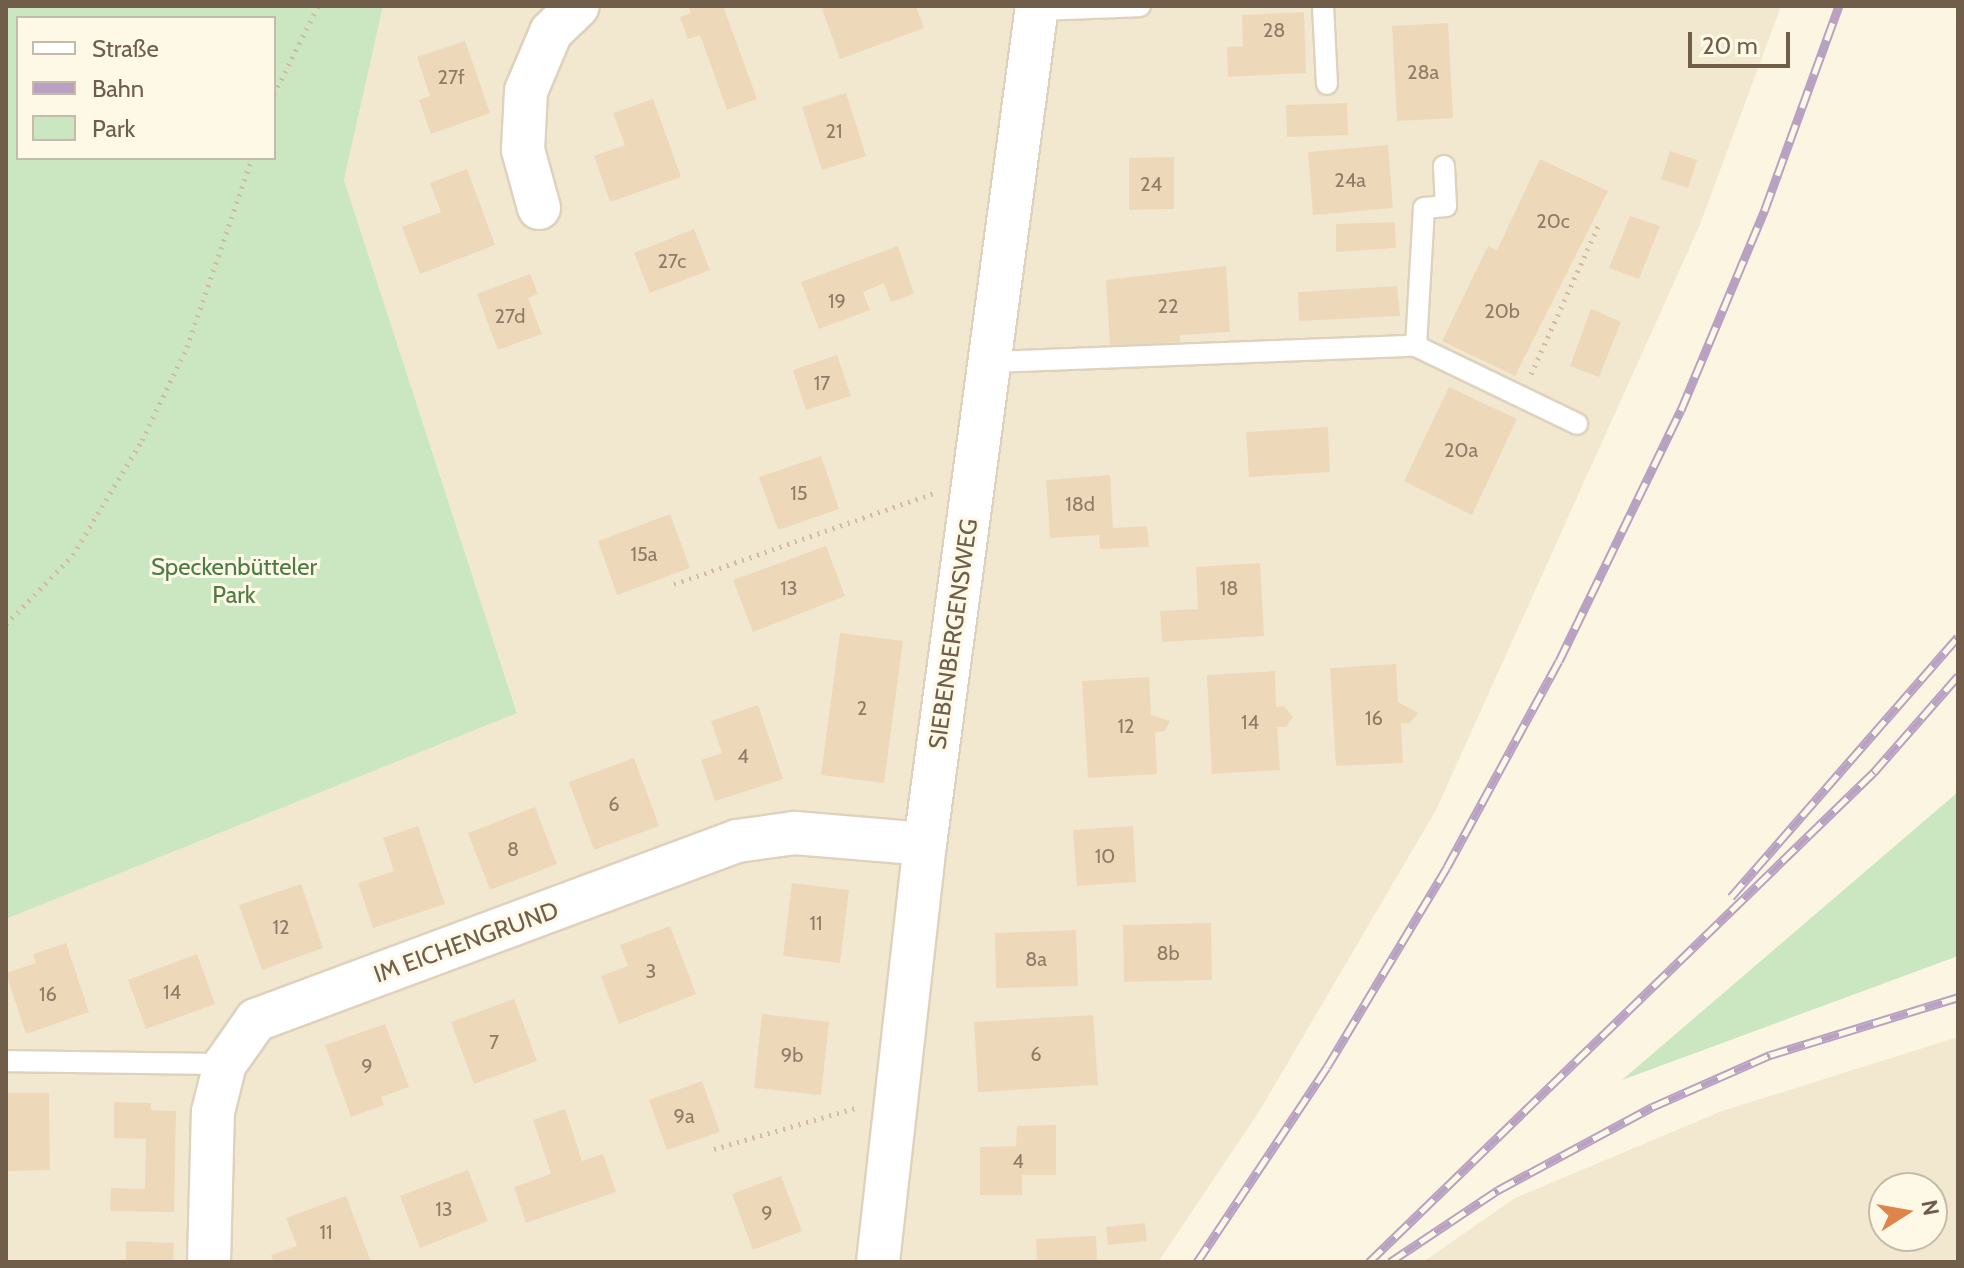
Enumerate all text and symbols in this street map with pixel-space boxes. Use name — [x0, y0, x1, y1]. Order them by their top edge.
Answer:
legend — [16, 16, 276, 160]
scale bar — [1692, 16, 1794, 66]
house number: 28 — [1263, 18, 1285, 42]
text: 20 m — [1702, 31, 1758, 60]
text: Straße — [92, 34, 159, 63]
house number: 28a — [1407, 60, 1439, 84]
house number: 27f — [437, 65, 465, 89]
text: Bahn — [92, 74, 144, 103]
text: Park — [92, 114, 135, 143]
house number: 21 — [826, 119, 842, 143]
house number: 24a — [1334, 168, 1366, 192]
house number: 24 — [1140, 172, 1162, 196]
house number: 20c — [1536, 209, 1570, 233]
house number: 27c — [658, 249, 686, 273]
house number: 19 — [828, 289, 846, 313]
house number: 22 — [1158, 294, 1178, 318]
house number: 20b — [1484, 299, 1520, 323]
house number: 27d — [495, 304, 525, 328]
house number: 17 — [814, 371, 830, 395]
house number: 20a — [1444, 438, 1478, 462]
house number: 15 — [790, 481, 808, 505]
house number: 18d — [1065, 492, 1095, 516]
street label: SIEBENBERGENSWEG — [923, 517, 983, 751]
house number: 15a — [631, 542, 657, 566]
park label: Speckenbütteler Park — [151, 553, 317, 609]
house number: 13 — [780, 576, 798, 600]
house number: 18 — [1220, 576, 1238, 600]
house number: 2 — [857, 696, 867, 720]
house number: 16 — [1365, 706, 1383, 730]
house number: 14 — [1241, 710, 1259, 734]
house number: 12 — [1118, 714, 1134, 738]
house number: 4 — [737, 744, 749, 768]
house number: 6 — [608, 792, 620, 816]
house number: 8 — [507, 837, 519, 861]
house number: 10 — [1095, 844, 1115, 868]
street label: IM EICHENGRUND — [370, 895, 562, 989]
house number: 11 — [809, 911, 823, 935]
house number: 12 — [273, 915, 289, 939]
house number: 8b — [1156, 941, 1180, 965]
house number: 8a — [1025, 947, 1047, 971]
house number: 3 — [646, 959, 656, 983]
house number: 14 — [163, 980, 181, 1004]
house number: 16 — [39, 982, 57, 1006]
house number: 7 — [489, 1030, 499, 1054]
house number: 6 — [1030, 1042, 1042, 1066]
house number: 9b — [781, 1043, 803, 1067]
house number: 9 — [361, 1054, 373, 1078]
house number: 9a — [674, 1104, 694, 1128]
house number: 4 — [1012, 1149, 1024, 1173]
north arrow — [1868, 1172, 1948, 1252]
house number: 13 — [435, 1197, 453, 1221]
text: N — [1915, 1197, 1945, 1218]
house number: 9 — [761, 1201, 773, 1225]
house number: 11 — [319, 1220, 333, 1244]

